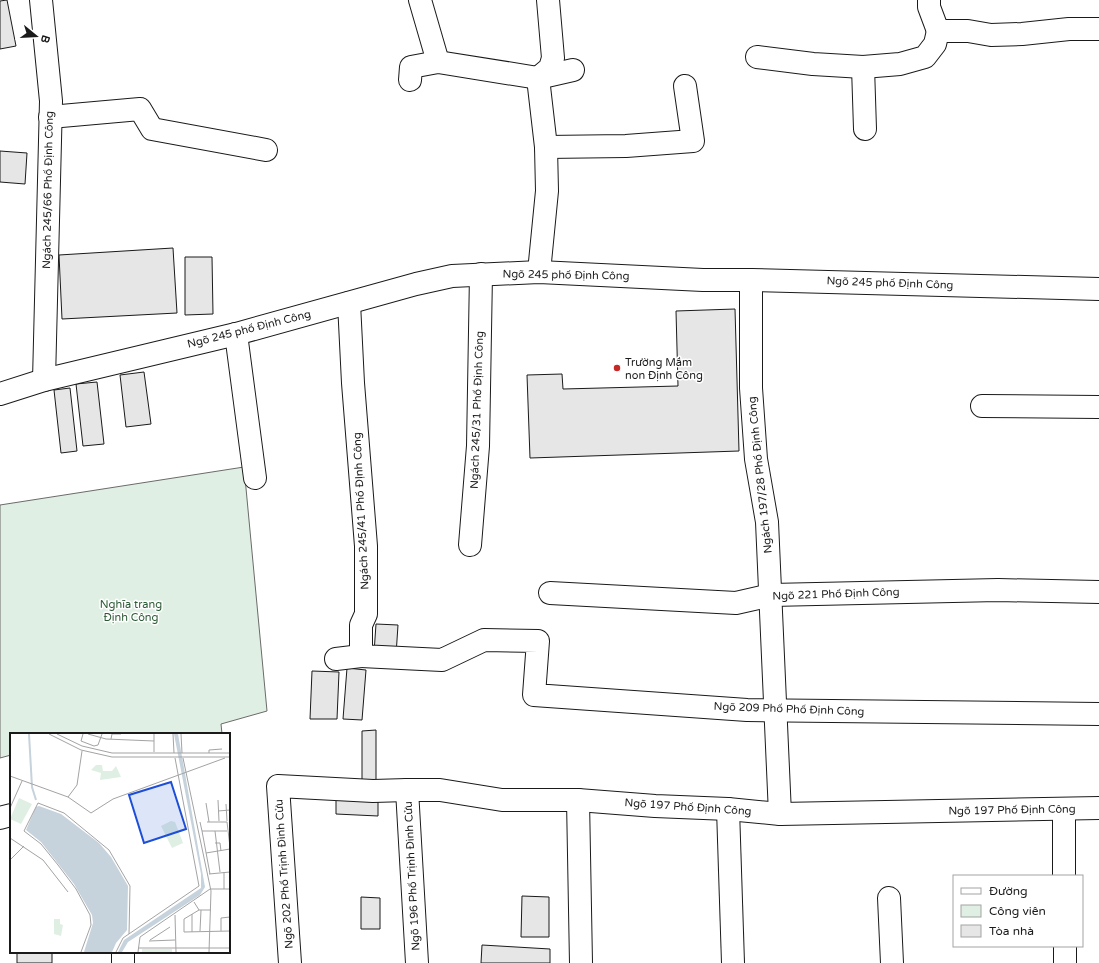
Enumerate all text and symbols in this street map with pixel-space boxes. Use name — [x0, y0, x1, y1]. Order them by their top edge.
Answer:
north arrow — [16, 16, 56, 56]
text: B — [38, 33, 52, 45]
street label: Ngách 245/66 Phố Định Công — [40, 111, 56, 269]
street label: Ngõ 245 phố Định Công — [502, 267, 630, 283]
street label: Ngõ 245 phố Định Công — [826, 274, 954, 292]
street label: Ngõ 245 phố Định Công — [186, 307, 312, 351]
street label: Ngách 245/31 Phố Định Công — [468, 331, 486, 489]
place label: Trường Mầm non Định Công — [625, 356, 703, 382]
marker: Trường Mầm non Định Công — [612, 363, 622, 373]
street label: Ngách 197/28 Phố Định Công — [745, 396, 775, 554]
street label: Ngách 245/41 Phố ĐỊnh Công — [350, 432, 372, 590]
street label: Ngõ 221 Phố Định Công — [772, 585, 900, 603]
park label: Nghĩa trang Định Công — [100, 598, 162, 624]
street label: Ngõ 209 Phố Phố Định Công — [713, 700, 865, 718]
inset map — [10, 733, 230, 953]
street label: Ngõ 197 Phố Định Công — [624, 796, 752, 818]
street label: Ngõ 202 Phố Trịnh Đình Cửu — [272, 799, 296, 949]
street label: Ngõ 196 Phố Trịnh Đình Cửu — [402, 801, 422, 951]
street label: Ngõ 197 Phố Định Công — [948, 802, 1076, 818]
legend — [953, 875, 1083, 947]
text: Đường — [989, 884, 1028, 898]
text: Công viên — [989, 904, 1046, 918]
text: Tòa nhà — [989, 924, 1034, 938]

